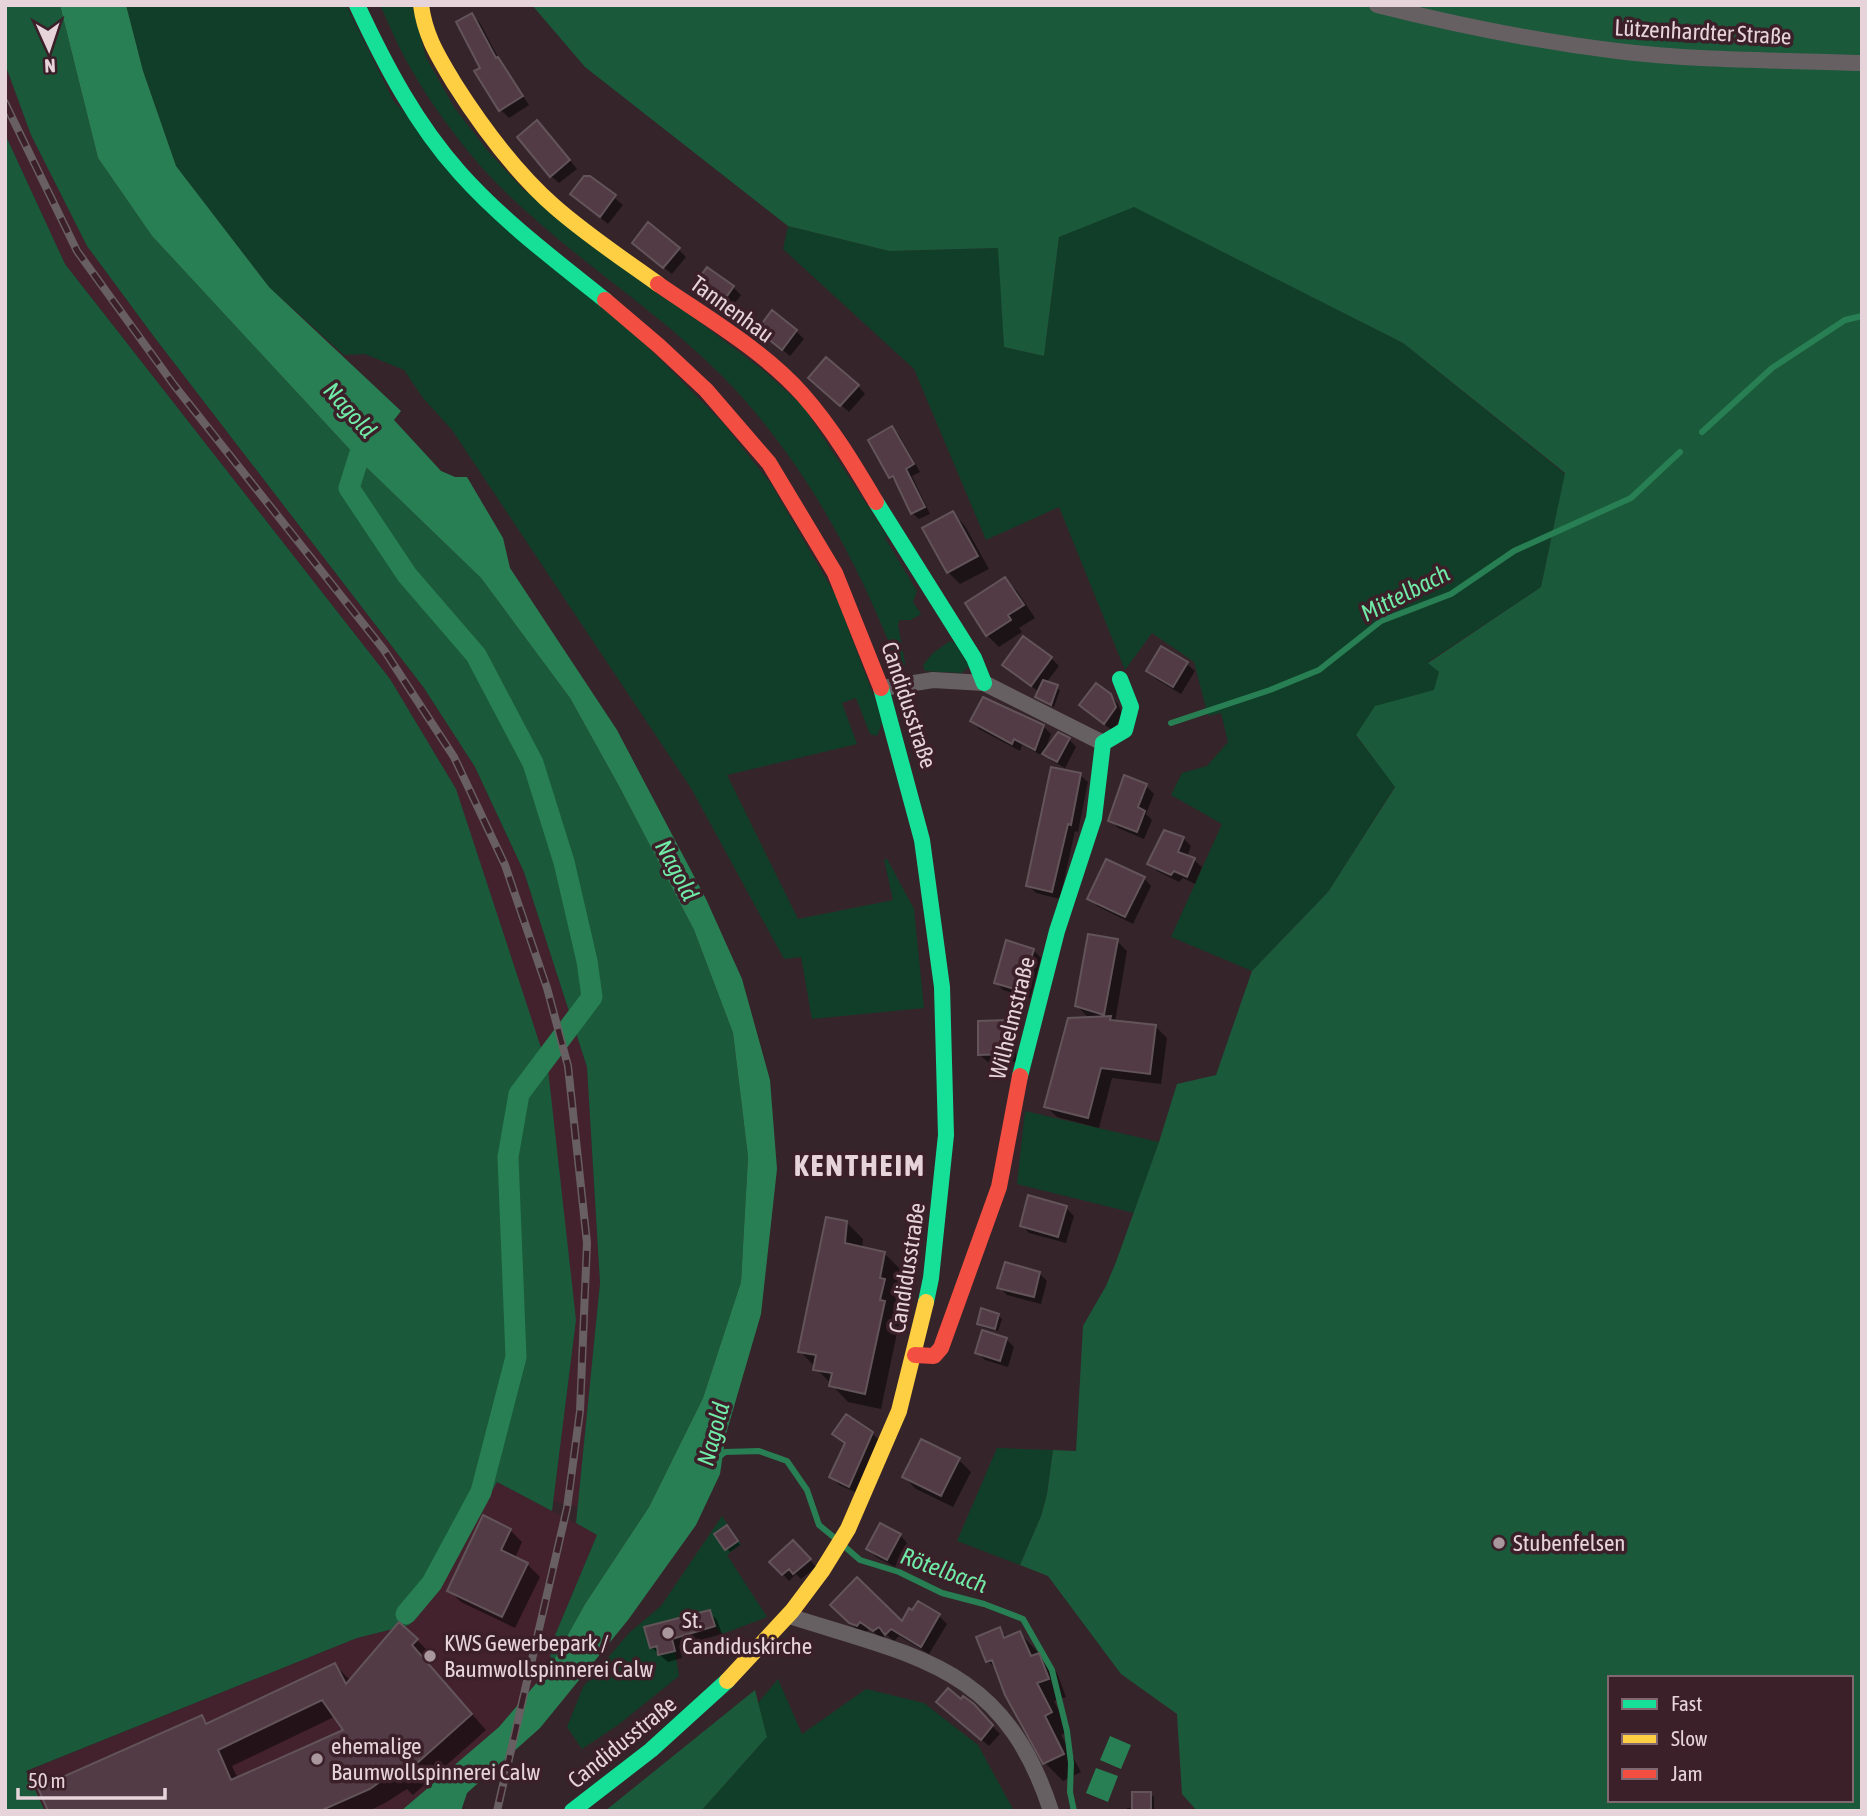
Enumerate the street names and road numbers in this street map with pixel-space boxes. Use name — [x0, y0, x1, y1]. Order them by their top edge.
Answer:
street label: Lützenhardter Straße — [1614, 14, 1792, 50]
street label: Tannenhau — [686, 270, 778, 348]
street label: Candidusstraße — [876, 638, 942, 772]
street label: Wilhelmstraße — [984, 954, 1040, 1082]
street label: Candidusstraße — [884, 1201, 930, 1335]
street label: Candidusstraße — [563, 1691, 681, 1793]

